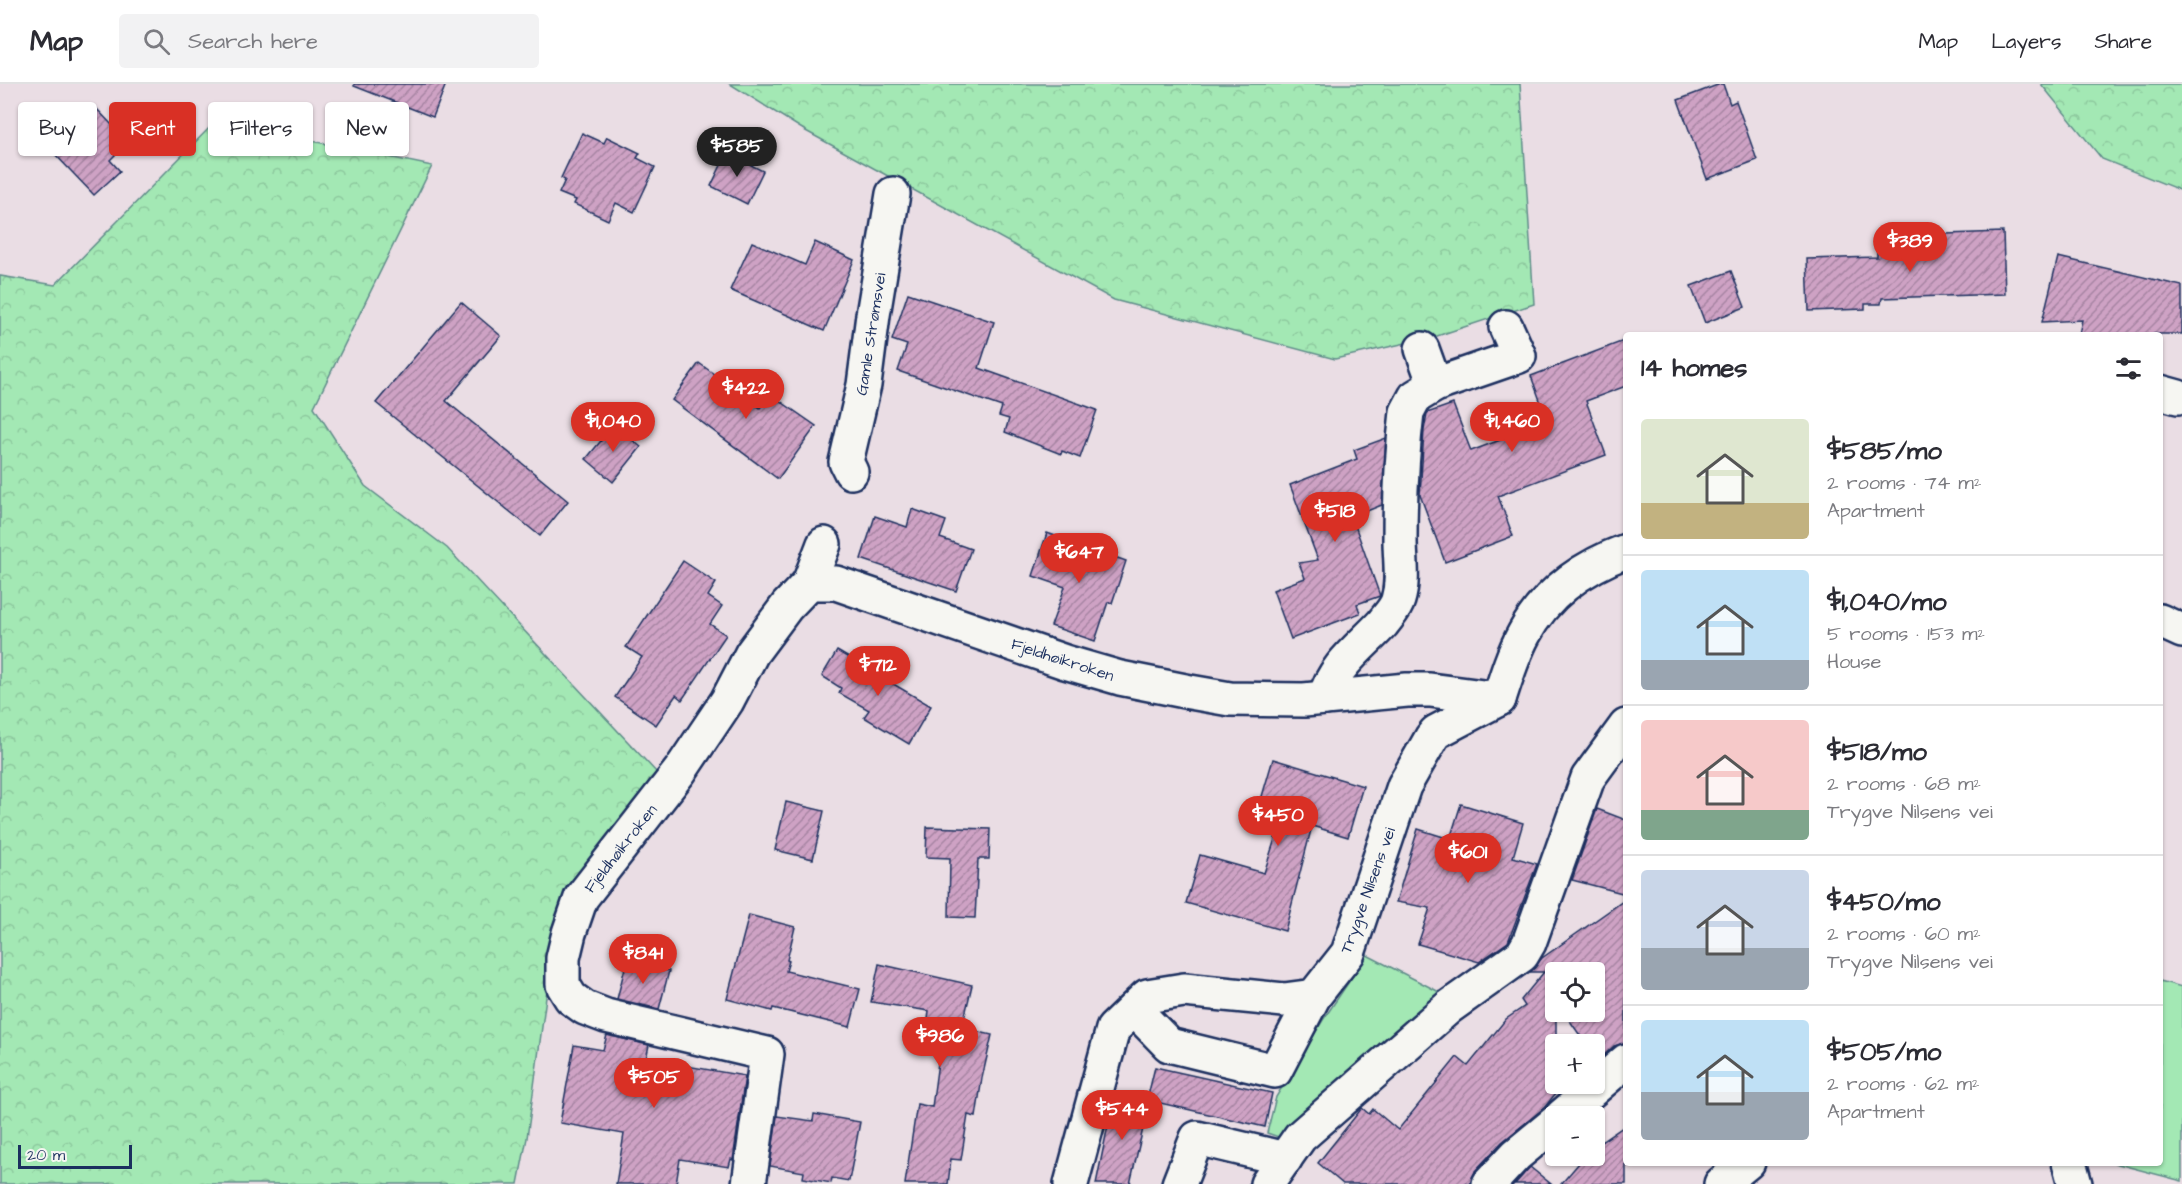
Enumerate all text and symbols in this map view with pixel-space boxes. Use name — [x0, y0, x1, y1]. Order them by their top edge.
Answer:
search box — [119, 14, 539, 68]
text: Map — [30, 22, 83, 61]
icon: search — [140, 25, 173, 58]
text: Search here — [188, 26, 318, 57]
text: Map — [1918, 27, 1958, 56]
text: Layers — [1991, 27, 2061, 56]
text: Share — [2094, 27, 2152, 56]
chip: Buy — [18, 102, 97, 156]
chip: Rent — [109, 102, 196, 156]
chip: Filters — [208, 102, 313, 156]
chip: New — [325, 102, 409, 156]
pin: $585 — [701, 127, 773, 178]
text: $585 — [711, 132, 763, 160]
pin: $389 — [1874, 222, 1946, 273]
text: $389 — [1887, 227, 1933, 255]
street label: Gamle Strømsvei — [850, 271, 892, 397]
text: 14 homes — [1641, 350, 1747, 386]
icon: filters — [2112, 352, 2145, 385]
pin: $422 — [710, 369, 782, 420]
text: $422 — [722, 374, 770, 402]
pin: $1,040 — [564, 402, 662, 453]
pin: $1,460 — [1463, 402, 1561, 453]
text: $1,040 — [585, 407, 641, 435]
text: $1,460 — [1484, 407, 1540, 435]
text: $585/mo — [1827, 433, 1942, 469]
icon: home — [1689, 443, 1761, 515]
text: 2 rooms · 74 m² — [1827, 469, 1981, 497]
pin: $518 — [1299, 492, 1371, 543]
text: $518 — [1315, 497, 1355, 525]
text: Apartment — [1827, 497, 1925, 525]
pin: $647 — [1043, 533, 1115, 584]
text: $647 — [1054, 538, 1104, 566]
text: $1,040/mo — [1827, 584, 1947, 620]
icon: home — [1689, 594, 1761, 666]
text: 5 rooms · 153 m² — [1827, 620, 1985, 648]
street label: Fjeldhøikroken — [1009, 633, 1117, 687]
pin: $712 — [842, 646, 914, 697]
text: House — [1827, 648, 1881, 676]
text: $712 — [859, 651, 897, 679]
text: $518/mo — [1827, 734, 1927, 770]
icon: home — [1689, 744, 1761, 816]
text: 2 rooms · 68 m² — [1827, 770, 1981, 798]
pin: $450 — [1242, 796, 1314, 847]
text: Trygve Nilsens vei — [1827, 798, 1993, 826]
street label: Fjeldhøikroken — [579, 800, 662, 897]
text: $450 — [1252, 801, 1304, 829]
street label: Trygve Nilsens vei — [1335, 824, 1402, 957]
pin: $601 — [1432, 833, 1504, 884]
text: $601 — [1449, 838, 1487, 866]
text: $450/mo — [1827, 884, 1941, 920]
icon: home — [1689, 894, 1761, 966]
text: 2 rooms · 60 m² — [1827, 920, 1981, 948]
pin: $841 — [607, 934, 679, 985]
text: $841 — [623, 939, 663, 967]
text: Trygve Nilsens vei — [1827, 948, 1993, 976]
map controls — [1545, 962, 1605, 1166]
button: locate — [1545, 962, 1605, 1022]
pin: $986 — [904, 1017, 976, 1068]
text: $986 — [916, 1022, 964, 1050]
button: + — [1545, 1034, 1605, 1094]
text: $505/mo — [1827, 1034, 1941, 1070]
icon: home — [1689, 1044, 1761, 1116]
pin: $505 — [618, 1058, 690, 1109]
text: $505 — [628, 1063, 680, 1091]
text: 2 rooms · 62 m² — [1827, 1070, 1979, 1098]
pin: $544 — [1086, 1090, 1158, 1141]
text: $544 — [1096, 1095, 1148, 1123]
text: Apartment — [1827, 1098, 1925, 1126]
button: − — [1545, 1106, 1605, 1166]
scale bar — [18, 1142, 132, 1170]
text: 20 m — [27, 1144, 65, 1166]

